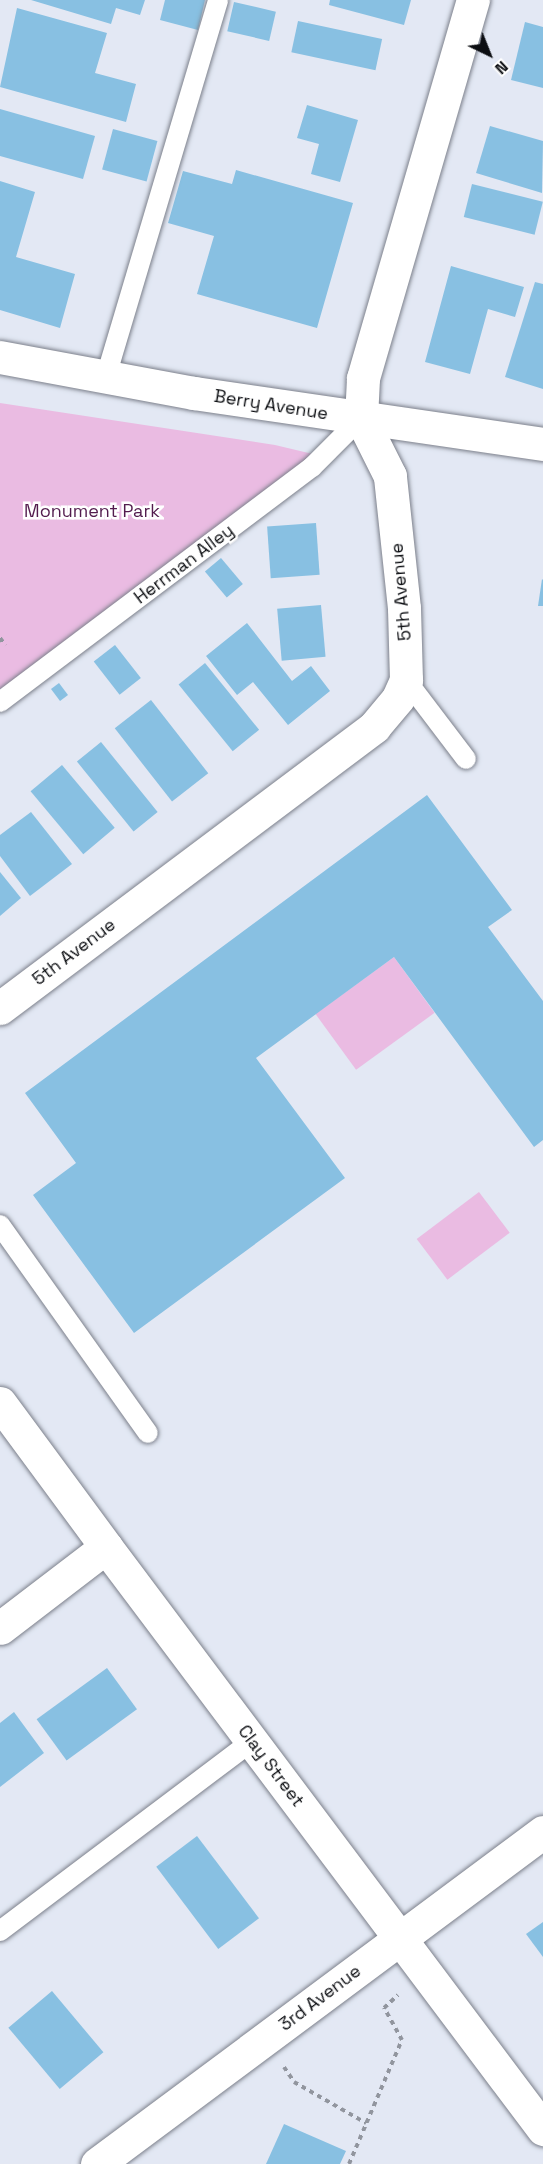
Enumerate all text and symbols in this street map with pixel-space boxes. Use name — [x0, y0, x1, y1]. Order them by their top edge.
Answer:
north arrow — [459, 24, 519, 84]
text: N — [491, 56, 513, 79]
street label: Berry Avenue — [212, 385, 330, 425]
park label: Monument Park — [24, 500, 160, 522]
street label: Herrman Alley — [130, 519, 238, 609]
street label: 5th Avenue — [386, 542, 416, 642]
street label: 5th Avenue — [28, 914, 120, 990]
street label: Clay Street — [233, 1721, 309, 1811]
street label: 3rd Avenue — [275, 1960, 365, 2036]

